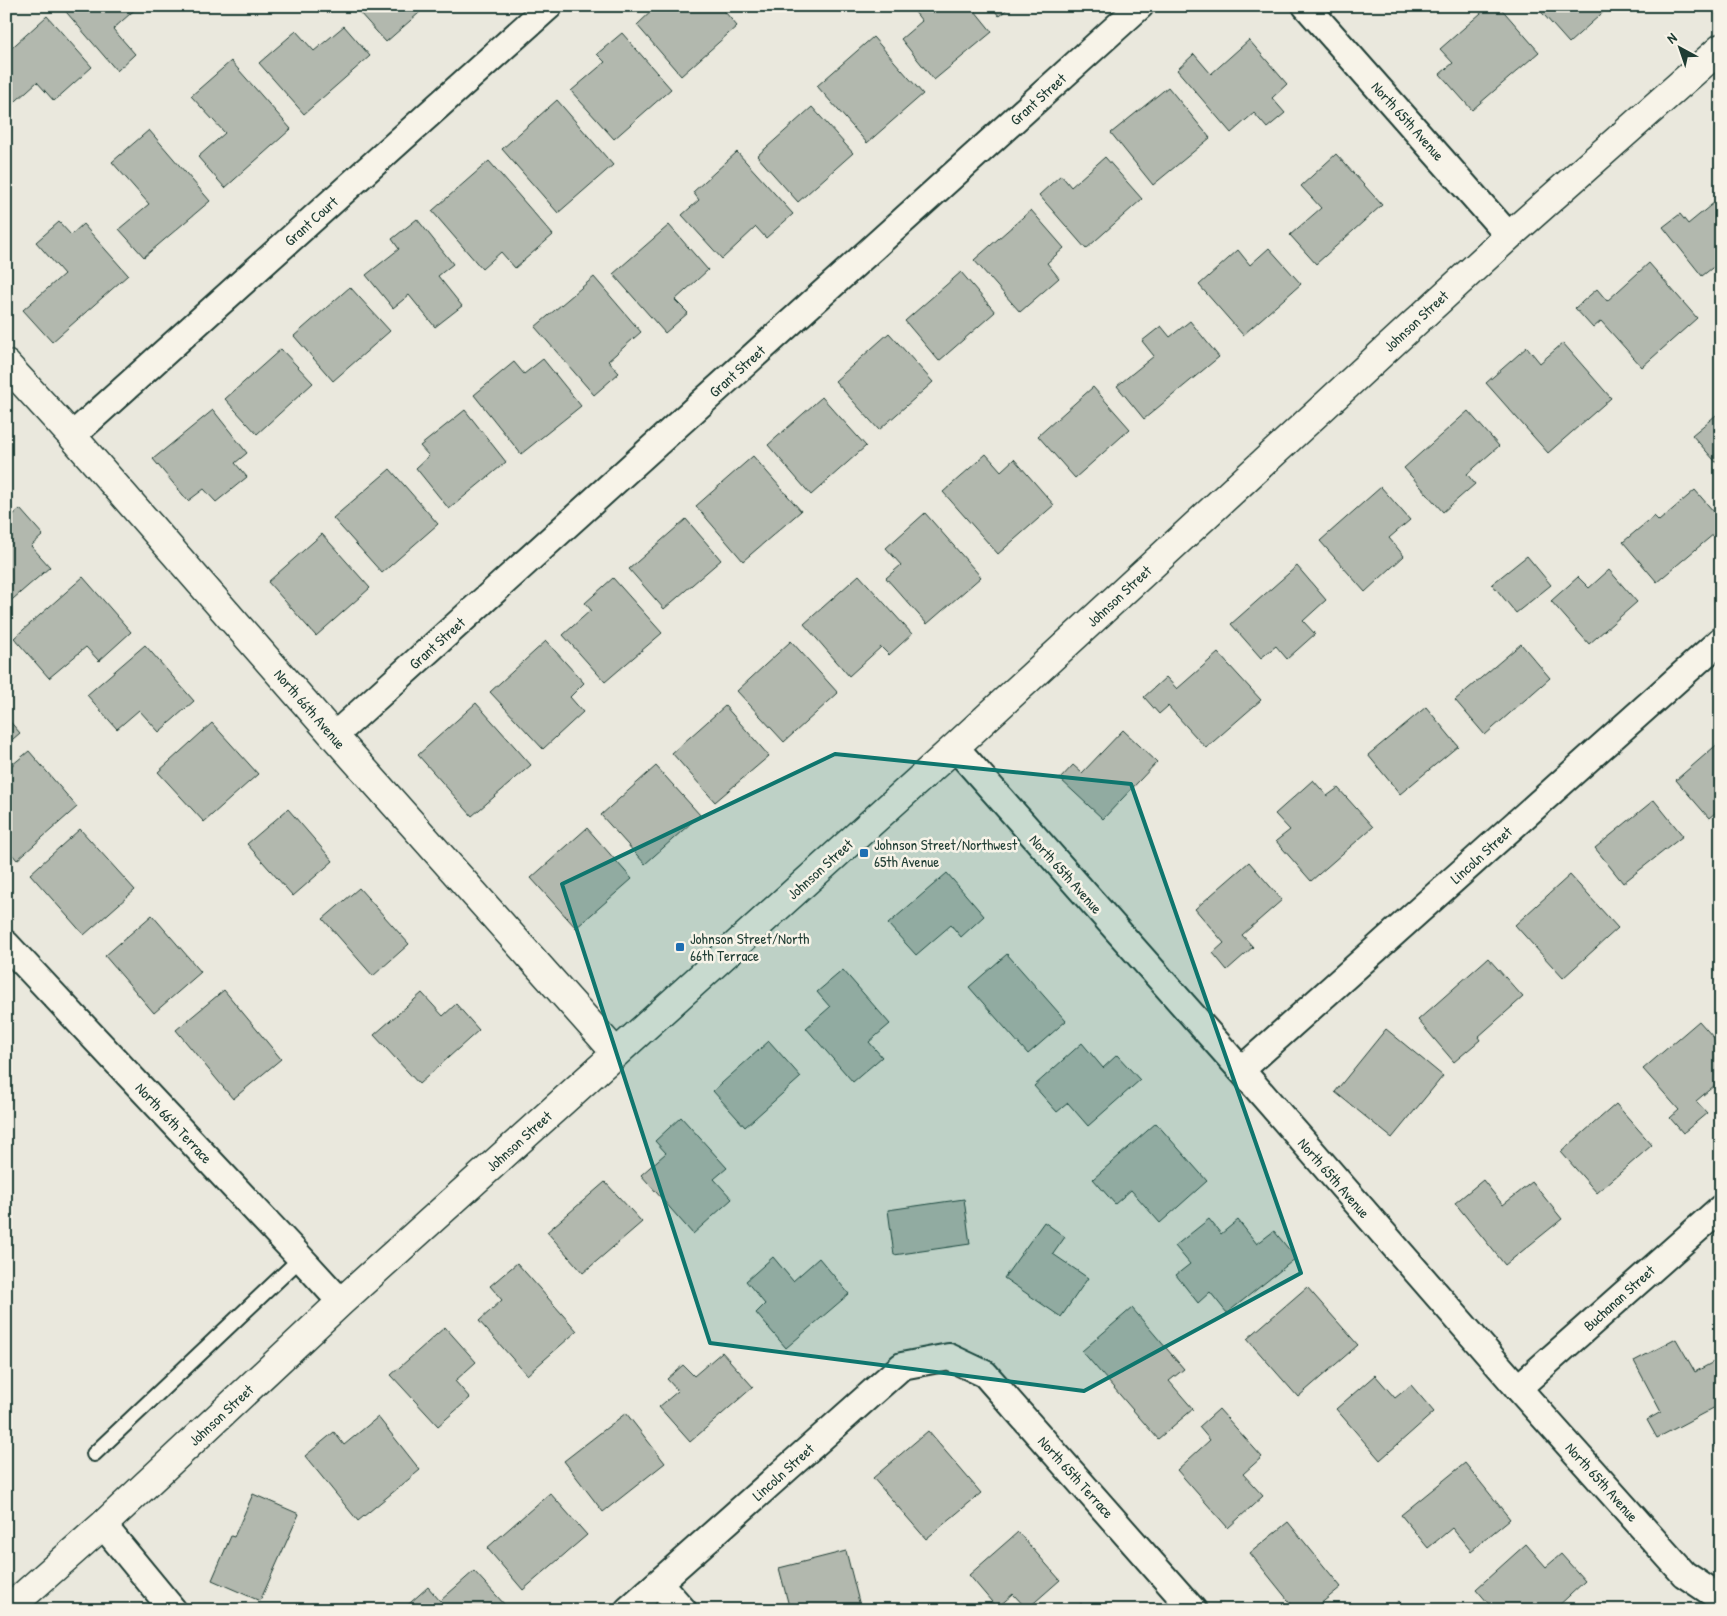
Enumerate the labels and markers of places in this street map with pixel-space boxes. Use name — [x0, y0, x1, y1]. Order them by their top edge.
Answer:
place label: Johnson Street/Northwest 65th Avenue — [874, 834, 1018, 872]
marker: Johnson Street/Northwest 65th Avenue — [858, 847, 870, 859]
place label: Johnson Street/North 66th Terrace — [690, 928, 809, 966]
marker: Johnson Street/North 66th Terrace — [674, 941, 686, 953]

